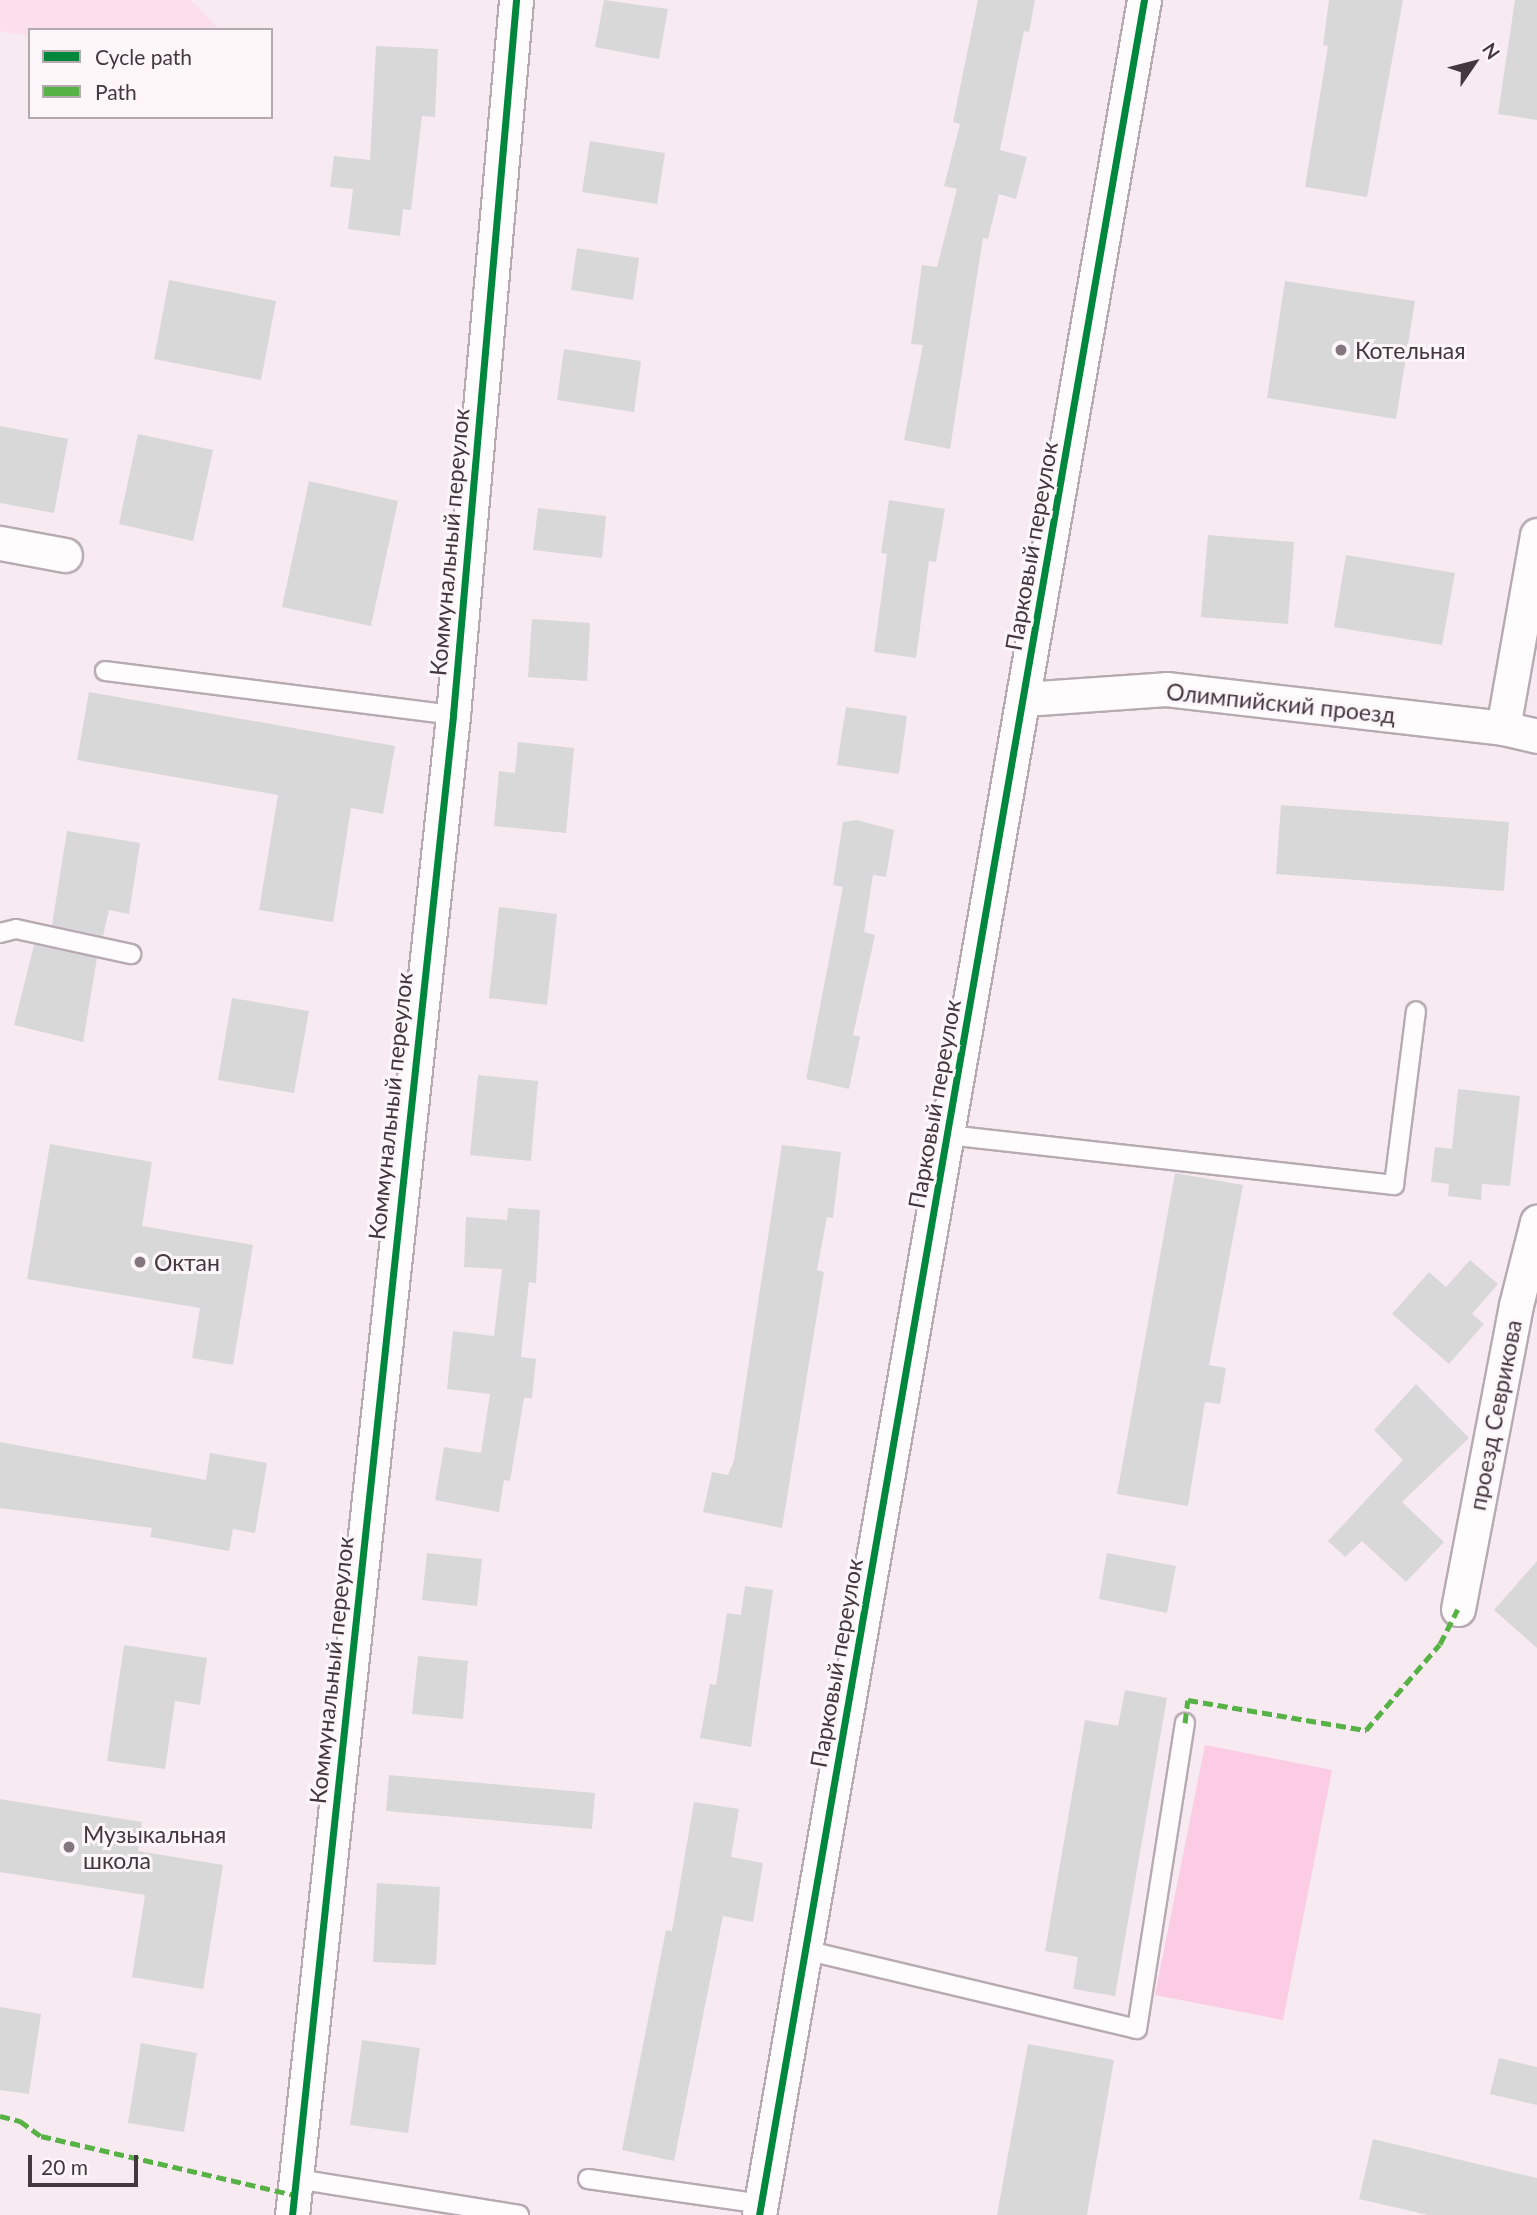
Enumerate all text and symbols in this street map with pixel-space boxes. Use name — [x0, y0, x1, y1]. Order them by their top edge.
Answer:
legend — [28, 28, 273, 119]
north arrow — [1439, 28, 1509, 98]
text: N — [1478, 38, 1505, 63]
text: Cycle path — [95, 44, 192, 69]
text: Path — [95, 79, 137, 104]
place label: Котельная — [1355, 336, 1466, 364]
marker: Котельная — [1333, 342, 1349, 358]
street label: Коммунальный переулок — [424, 407, 474, 677]
street label: Парковый переулок — [999, 439, 1063, 653]
street label: Олимпийский проезд — [1165, 677, 1397, 729]
street label: Коммунальный переулок — [362, 971, 418, 1241]
street label: Парковый переулок — [902, 997, 966, 1211]
place label: Октан — [154, 1248, 220, 1276]
marker: Октан — [132, 1254, 148, 1270]
street label: проезд Севрикова — [1463, 1317, 1527, 1513]
street label: Коммунальный переулок — [303, 1535, 359, 1805]
street label: Парковый переулок — [804, 1556, 868, 1770]
place label: Музыкальная школа — [83, 1820, 226, 1874]
marker: Музыкальная школа — [61, 1839, 77, 1855]
scale bar — [32, 2142, 142, 2186]
text: 20 m — [41, 2154, 88, 2179]

